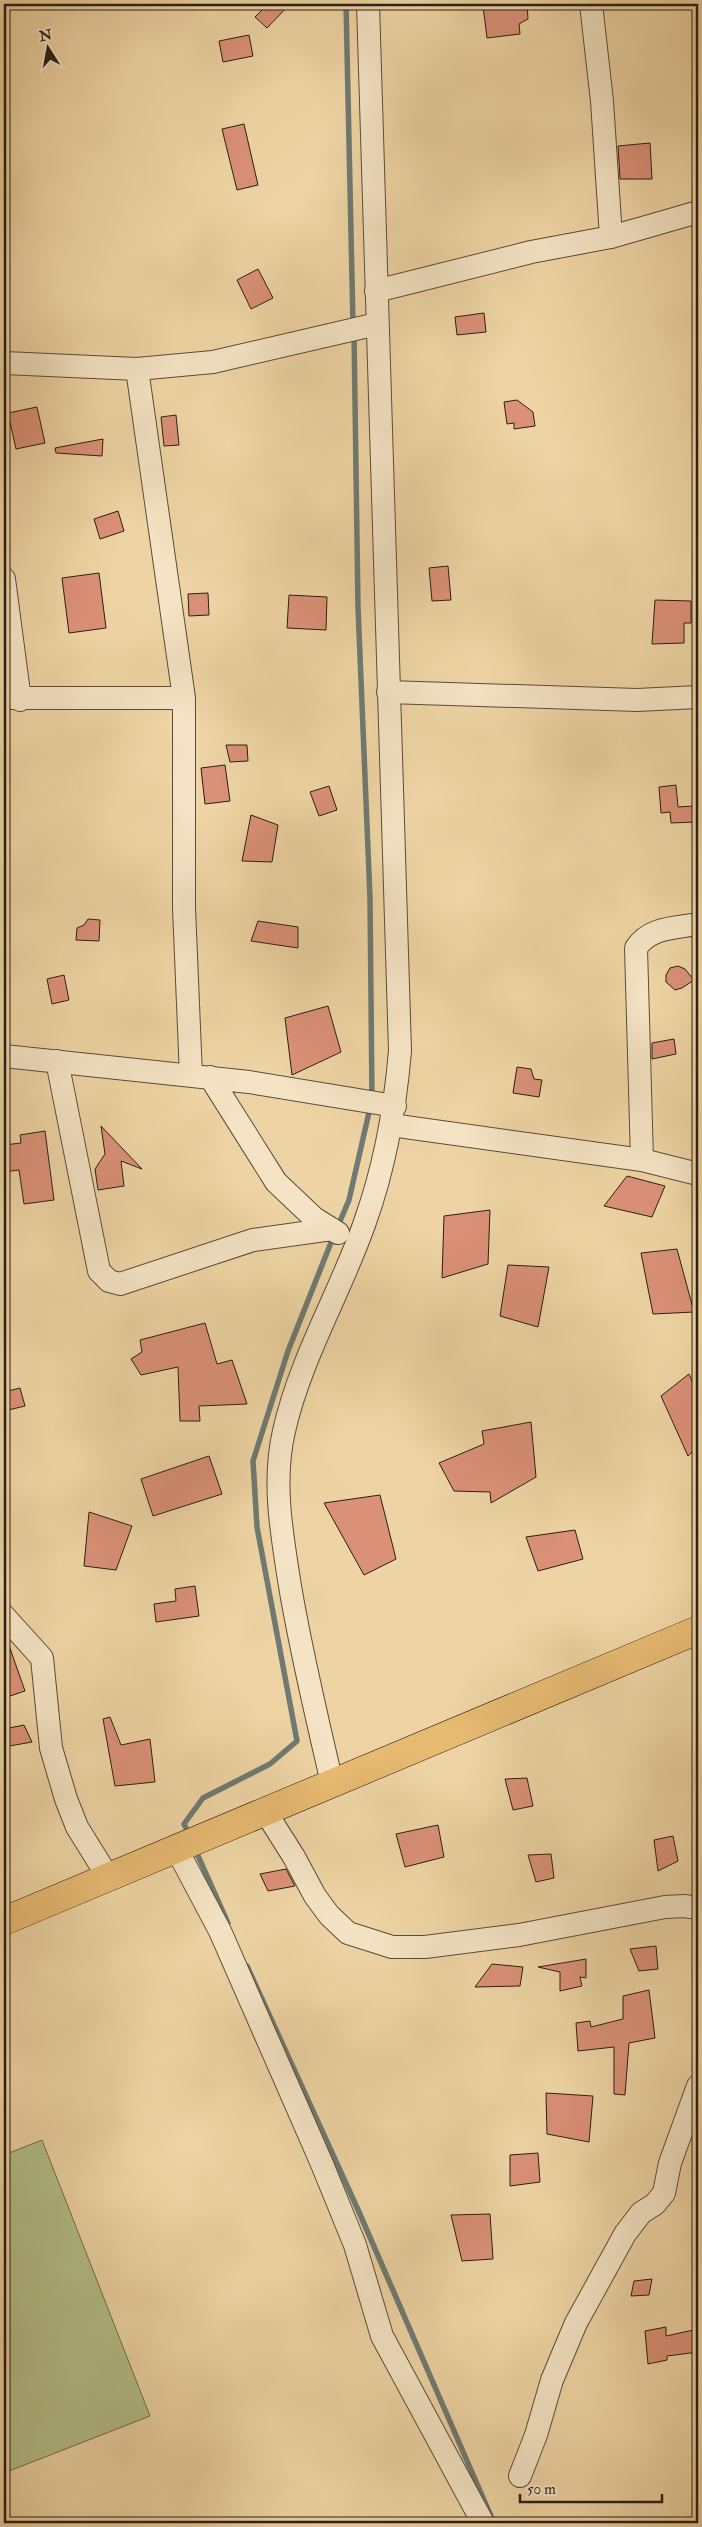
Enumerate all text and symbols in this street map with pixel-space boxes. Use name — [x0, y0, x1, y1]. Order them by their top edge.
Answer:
north arrow — [22, 22, 72, 72]
text: N — [37, 26, 54, 45]
scale bar — [520, 2472, 662, 2504]
text: 50 m — [527, 2480, 556, 2499]

